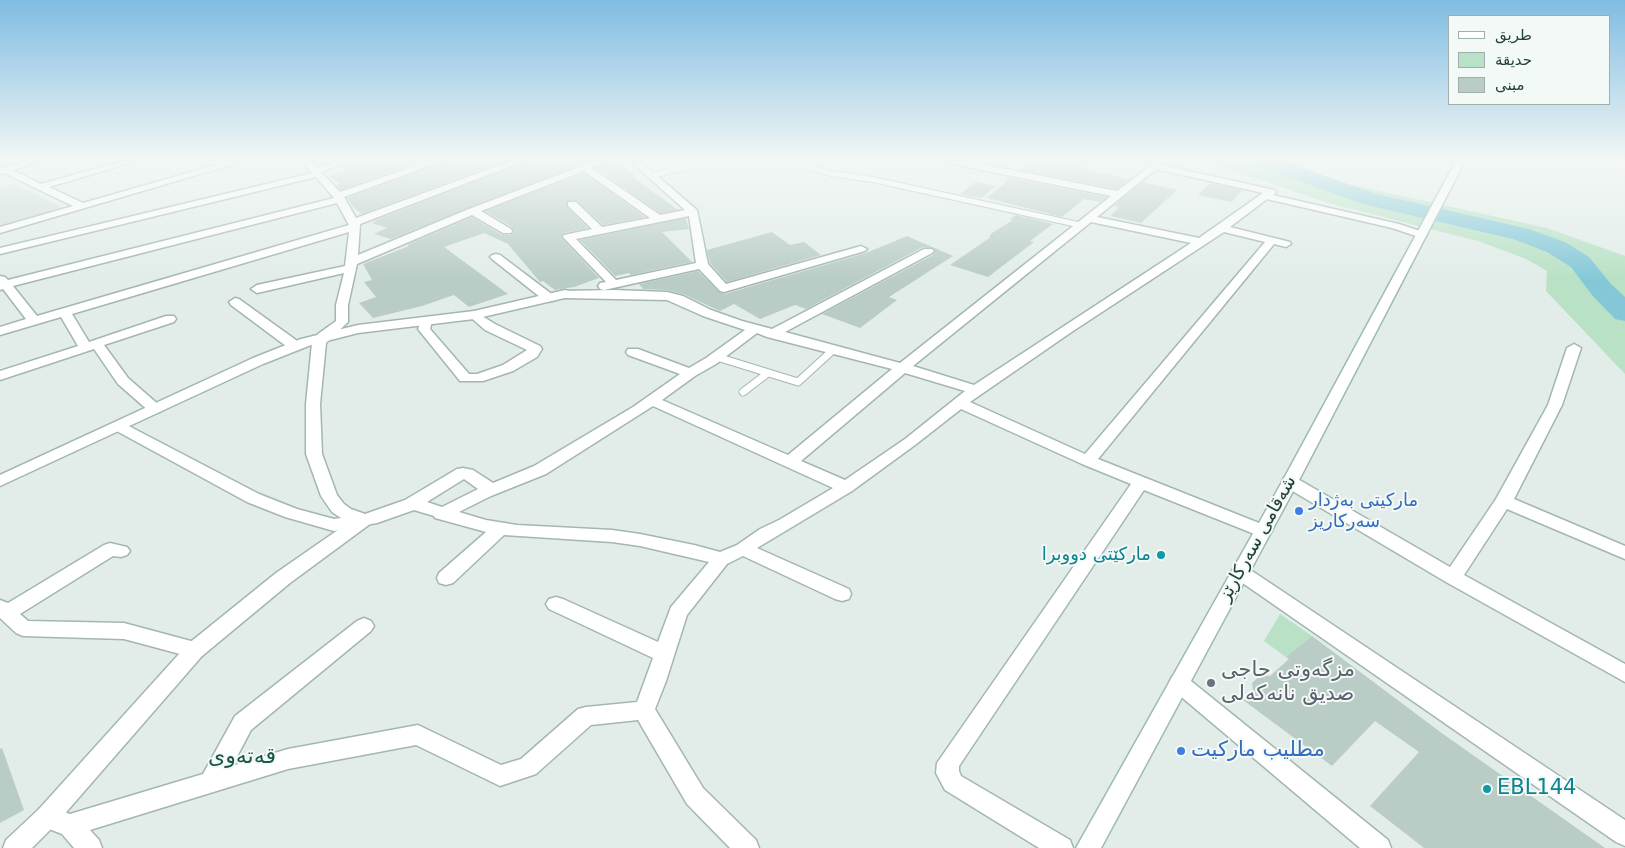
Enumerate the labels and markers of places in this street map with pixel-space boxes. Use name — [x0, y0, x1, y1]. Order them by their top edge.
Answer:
place label: مارکیتی بەژدار سەرکاریز — [1309, 490, 1418, 532]
marker: مارکیتی بەژدار سەرکاریز — [1293, 505, 1305, 517]
place label: ماركێتى دووبرا — [1042, 544, 1151, 566]
marker: ماركێتى دووبرا — [1155, 549, 1167, 561]
place label: مزگەوتی حاجی صدیق نانەکەلی — [1221, 658, 1355, 708]
marker: مزگەوتی حاجی صدیق نانەکەلی — [1205, 677, 1217, 689]
place label: مطلیب مارکیت — [1191, 738, 1325, 764]
marker: مطلیب مارکیت — [1175, 745, 1187, 757]
place label: EBL144 — [1497, 776, 1576, 802]
marker: EBL144 — [1481, 783, 1493, 795]

